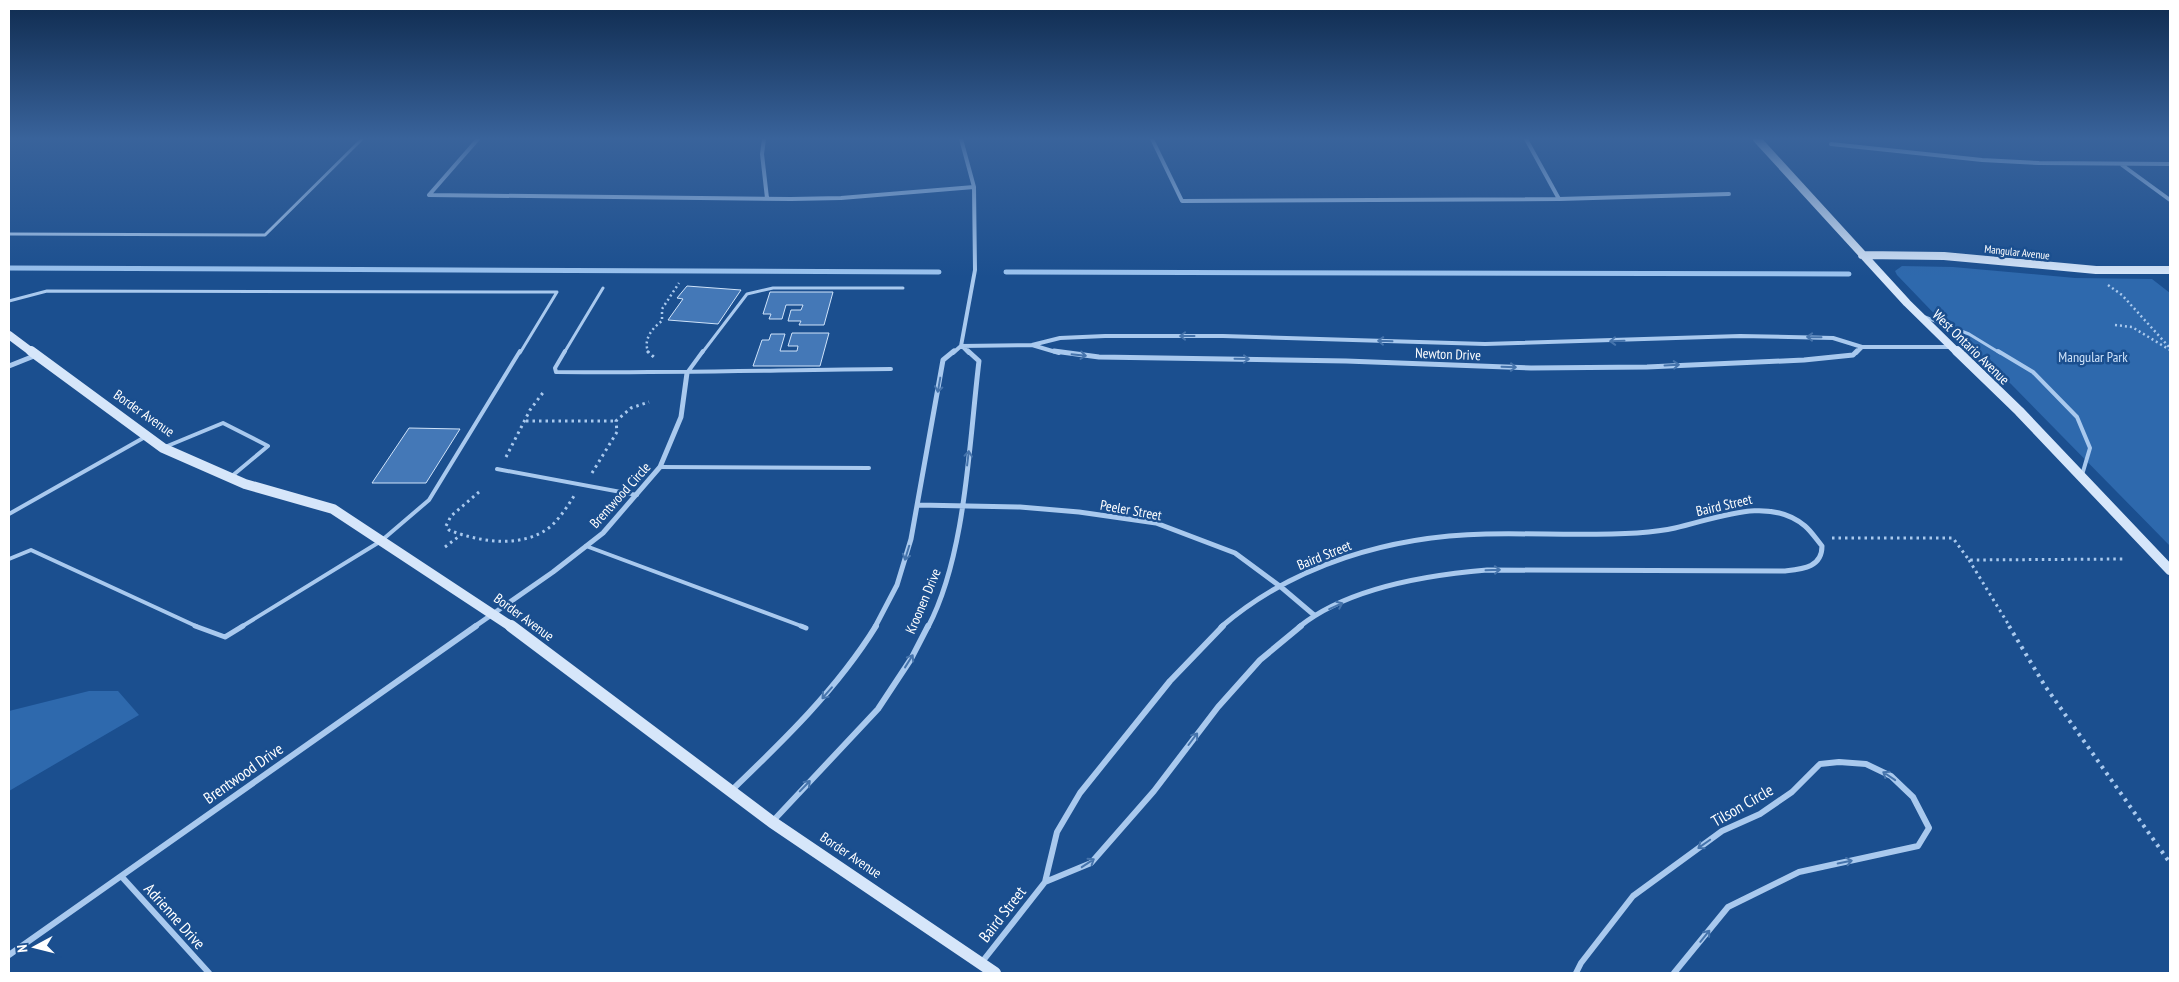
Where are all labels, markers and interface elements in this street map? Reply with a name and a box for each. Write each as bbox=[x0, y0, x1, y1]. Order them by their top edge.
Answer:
street label: Mangular Avenue bbox=[1984, 242, 2051, 262]
street label: West Ontario Avenue bbox=[1929, 306, 2014, 389]
one-way arrow bbox=[1180, 331, 1196, 341]
one-way arrow bbox=[1807, 332, 1823, 342]
one-way arrow bbox=[1377, 336, 1393, 346]
one-way arrow bbox=[1609, 337, 1625, 346]
street label: Newton Drive bbox=[1415, 344, 1481, 364]
park label: Mangular Park bbox=[2058, 348, 2128, 366]
one-way arrow bbox=[1071, 350, 1087, 360]
one-way arrow bbox=[1234, 354, 1250, 364]
one-way arrow bbox=[1663, 361, 1679, 370]
one-way arrow bbox=[1501, 363, 1517, 372]
one-way arrow bbox=[933, 377, 943, 393]
street label: Border Avenue bbox=[110, 386, 178, 441]
one-way arrow bbox=[963, 450, 973, 466]
street label: Brentwood Circle bbox=[586, 458, 655, 532]
street label: Baird Street bbox=[1694, 490, 1754, 520]
street label: Peeler Street bbox=[1099, 496, 1163, 524]
street label: Baird Street bbox=[1294, 536, 1354, 574]
one-way arrow bbox=[902, 544, 911, 560]
one-way arrow bbox=[1484, 565, 1501, 575]
street label: Kroonen Drive bbox=[901, 566, 945, 636]
street label: Border Avenue bbox=[490, 589, 558, 645]
one-way arrow bbox=[1328, 600, 1343, 609]
one-way arrow bbox=[904, 655, 914, 669]
one-way arrow bbox=[822, 686, 833, 699]
one-way arrow bbox=[1188, 733, 1199, 746]
street label: Brentwood Drive bbox=[199, 738, 287, 808]
one-way arrow bbox=[1882, 771, 1896, 781]
street label: Tilson Circle bbox=[1707, 779, 1777, 831]
one-way arrow bbox=[799, 780, 812, 792]
street label: Border Avenue bbox=[817, 828, 885, 882]
one-way arrow bbox=[1697, 839, 1711, 849]
one-way arrow bbox=[1081, 857, 1095, 867]
one-way arrow bbox=[1836, 857, 1852, 867]
street label: Adrienne Drive bbox=[140, 879, 210, 953]
street label: Baird Street bbox=[974, 882, 1030, 946]
north arrow bbox=[10, 922, 60, 972]
one-way arrow bbox=[1699, 929, 1710, 942]
text: N bbox=[13, 944, 31, 953]

